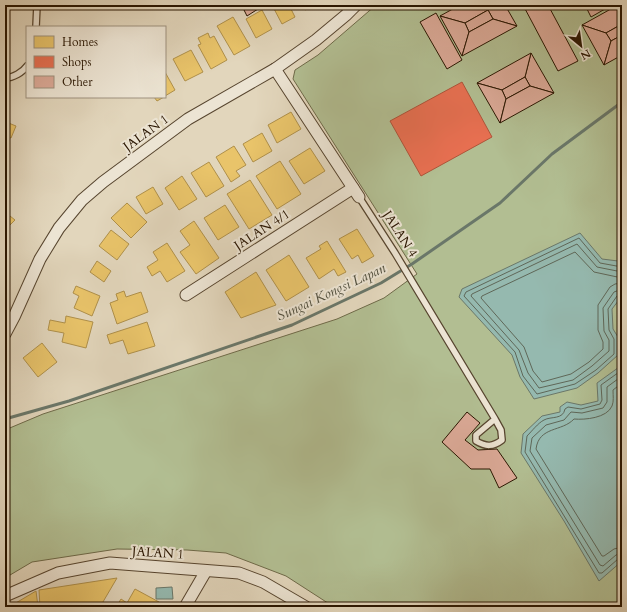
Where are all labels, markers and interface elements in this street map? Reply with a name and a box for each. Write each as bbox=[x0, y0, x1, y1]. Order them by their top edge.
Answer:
legend bbox=[26, 26, 166, 98]
north arrow bbox=[561, 26, 601, 66]
text: Homes bbox=[62, 34, 98, 50]
text: N bbox=[577, 45, 593, 63]
text: Shops bbox=[62, 54, 91, 70]
text: Other bbox=[62, 74, 93, 90]
street label: JALAN 1 bbox=[118, 110, 172, 157]
street label: JALAN 4/1 bbox=[229, 205, 293, 256]
street label: JALAN 4 bbox=[377, 206, 422, 261]
water label: Sungai Kongsi Lapan bbox=[273, 258, 389, 326]
street label: JALAN 1 bbox=[129, 542, 185, 564]

